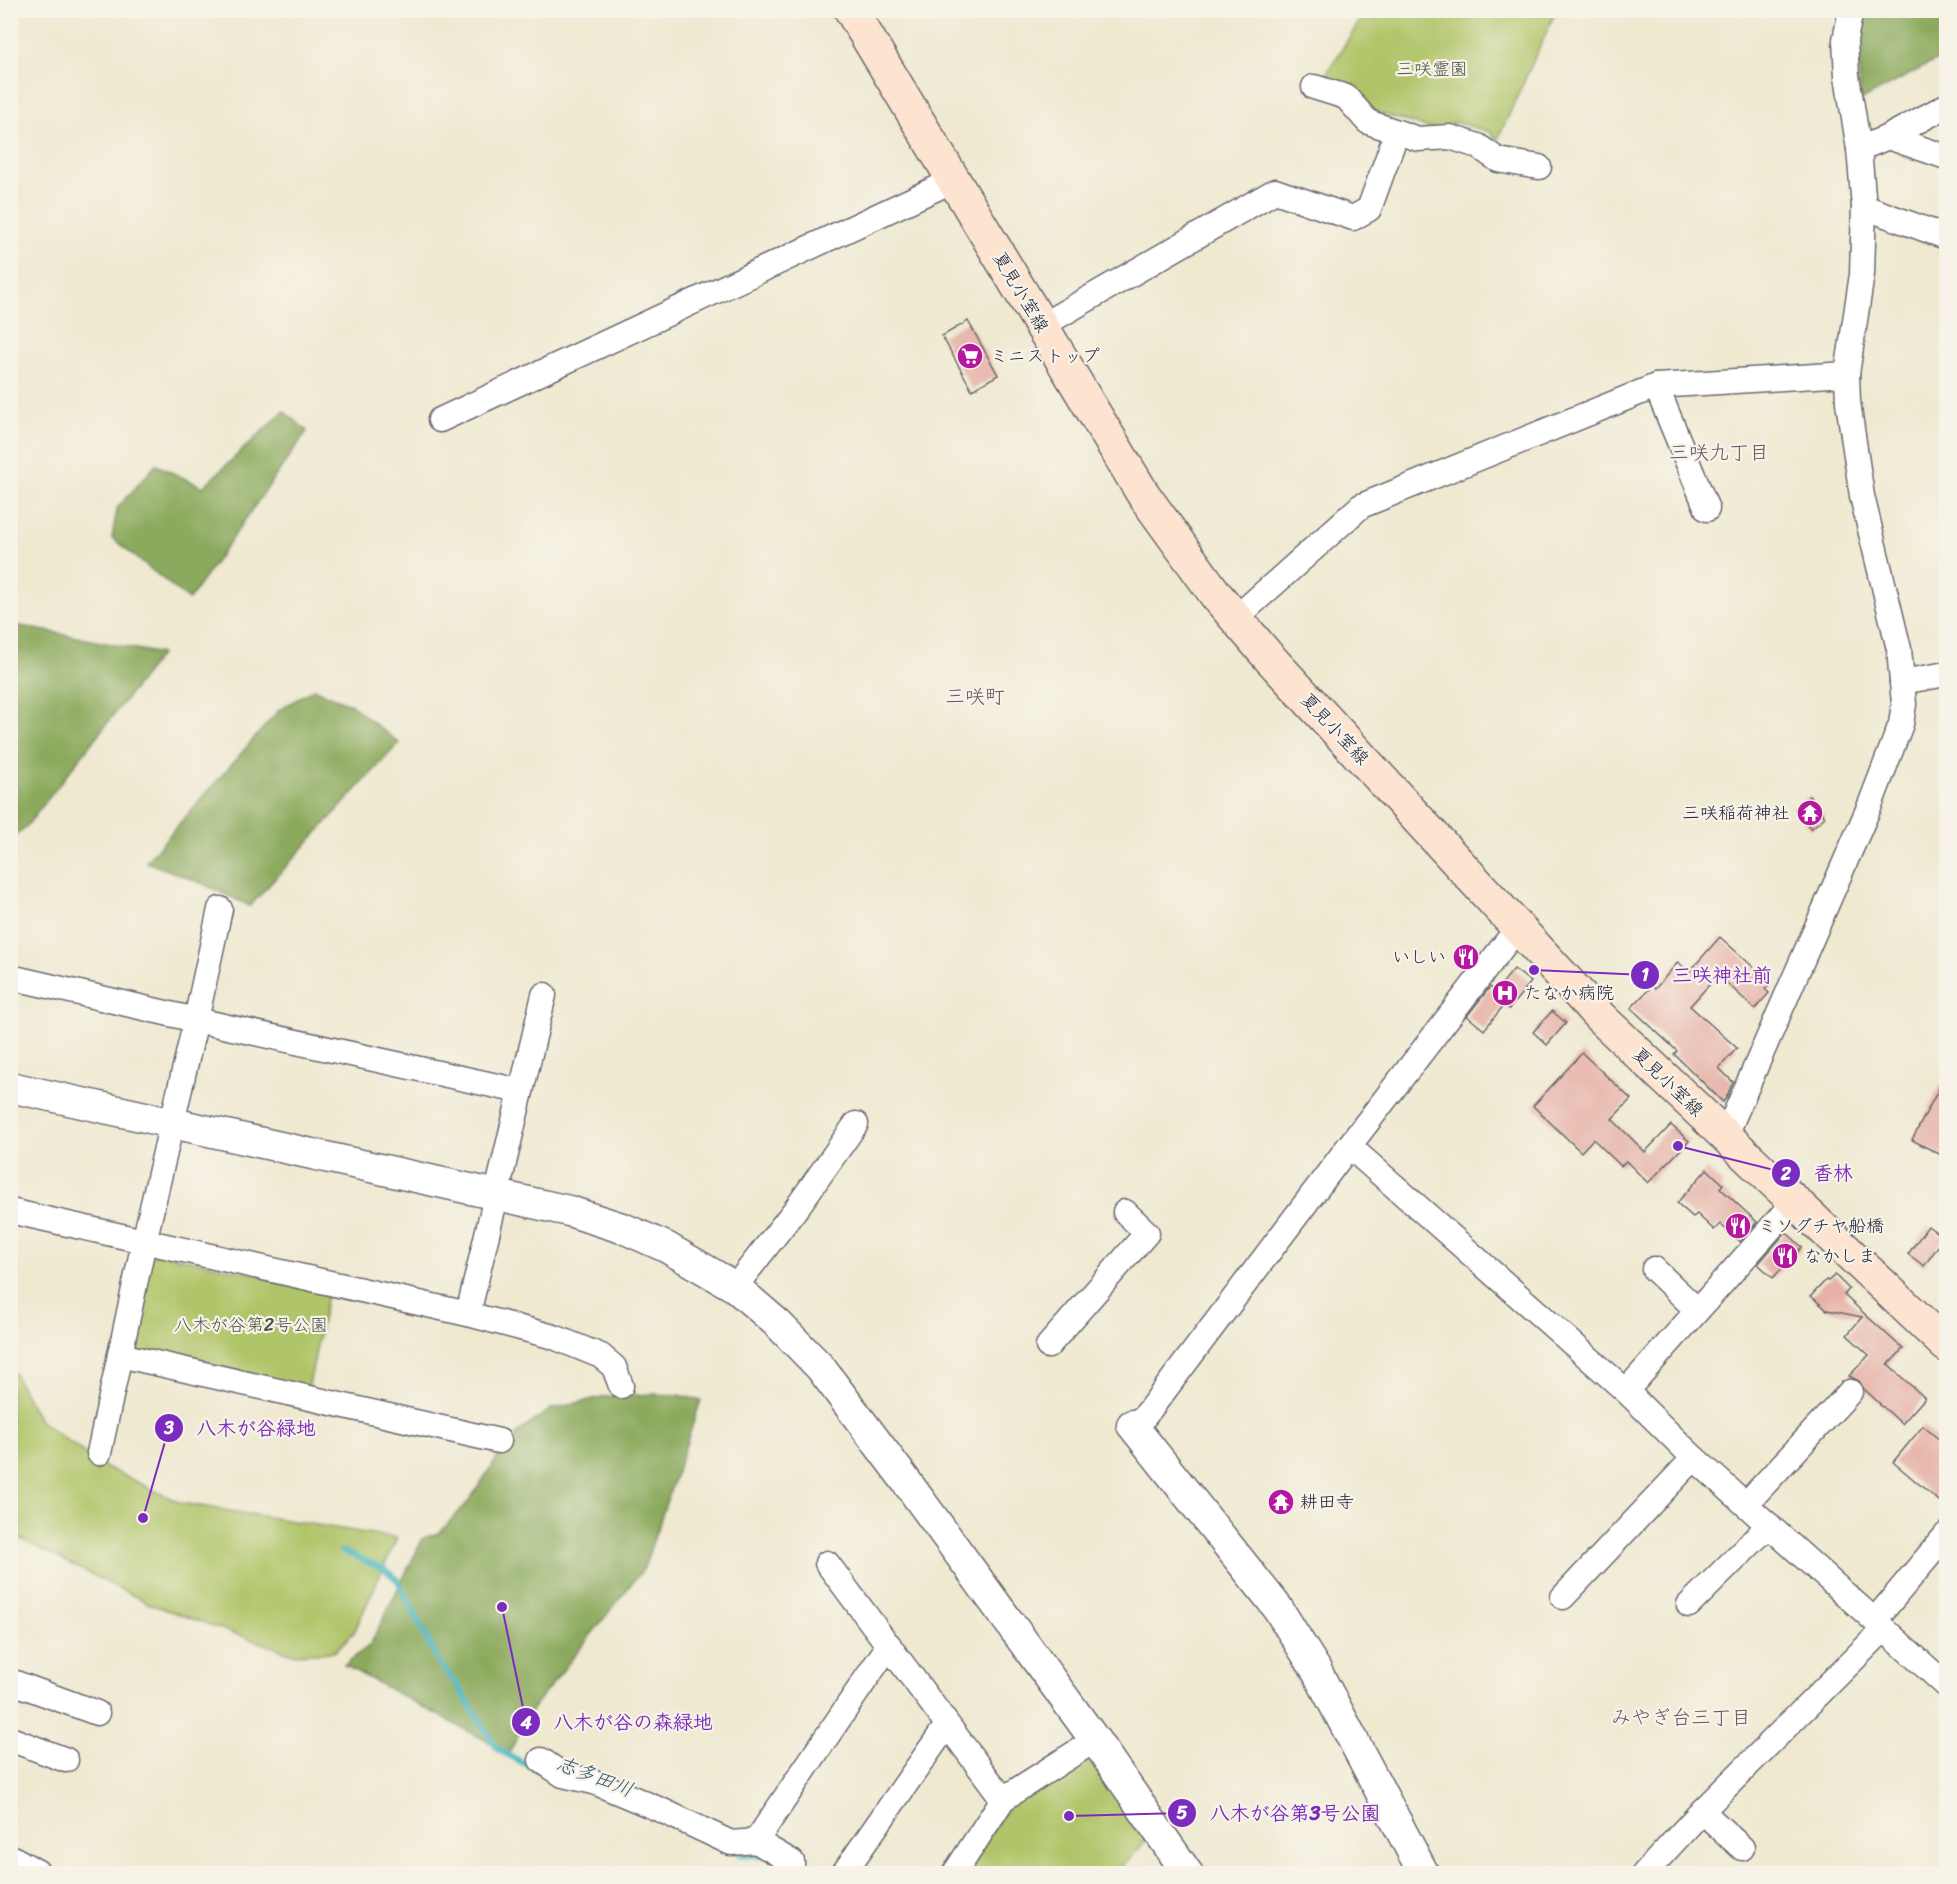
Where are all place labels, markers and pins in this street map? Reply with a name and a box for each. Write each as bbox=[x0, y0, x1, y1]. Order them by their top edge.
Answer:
place label: ミニストップ bbox=[990, 340, 1100, 372]
supermarket icon: ミニストップ bbox=[955, 341, 985, 371]
place label: 三咲稲荷神社 bbox=[1682, 797, 1790, 829]
temple icon: 三咲稲荷神社 bbox=[1795, 798, 1825, 828]
place label: いしい bbox=[1392, 941, 1446, 973]
restaurant icon: いしい bbox=[1451, 942, 1481, 972]
callout: 三咲神社前 bbox=[1630, 956, 1784, 994]
place label: たなか病院 bbox=[1524, 977, 1614, 1009]
hospital icon: たなか病院 bbox=[1490, 978, 1520, 1008]
callout: 香林 bbox=[1771, 1154, 1865, 1192]
place label: ミソグチヤ船橋 bbox=[1758, 1210, 1884, 1242]
restaurant icon: ミソグチヤ船橋 bbox=[1723, 1211, 1753, 1241]
place label: なかしま bbox=[1804, 1240, 1876, 1272]
restaurant icon: なかしま bbox=[1770, 1241, 1800, 1271]
callout: 八木が谷緑地 bbox=[154, 1409, 328, 1447]
place label: 耕田寺 bbox=[1300, 1486, 1354, 1518]
temple icon: 耕田寺 bbox=[1266, 1487, 1296, 1517]
callout: 八木が谷の森緑地 bbox=[511, 1703, 725, 1741]
callout: 八木が谷第3号公園 bbox=[1167, 1794, 1392, 1832]

